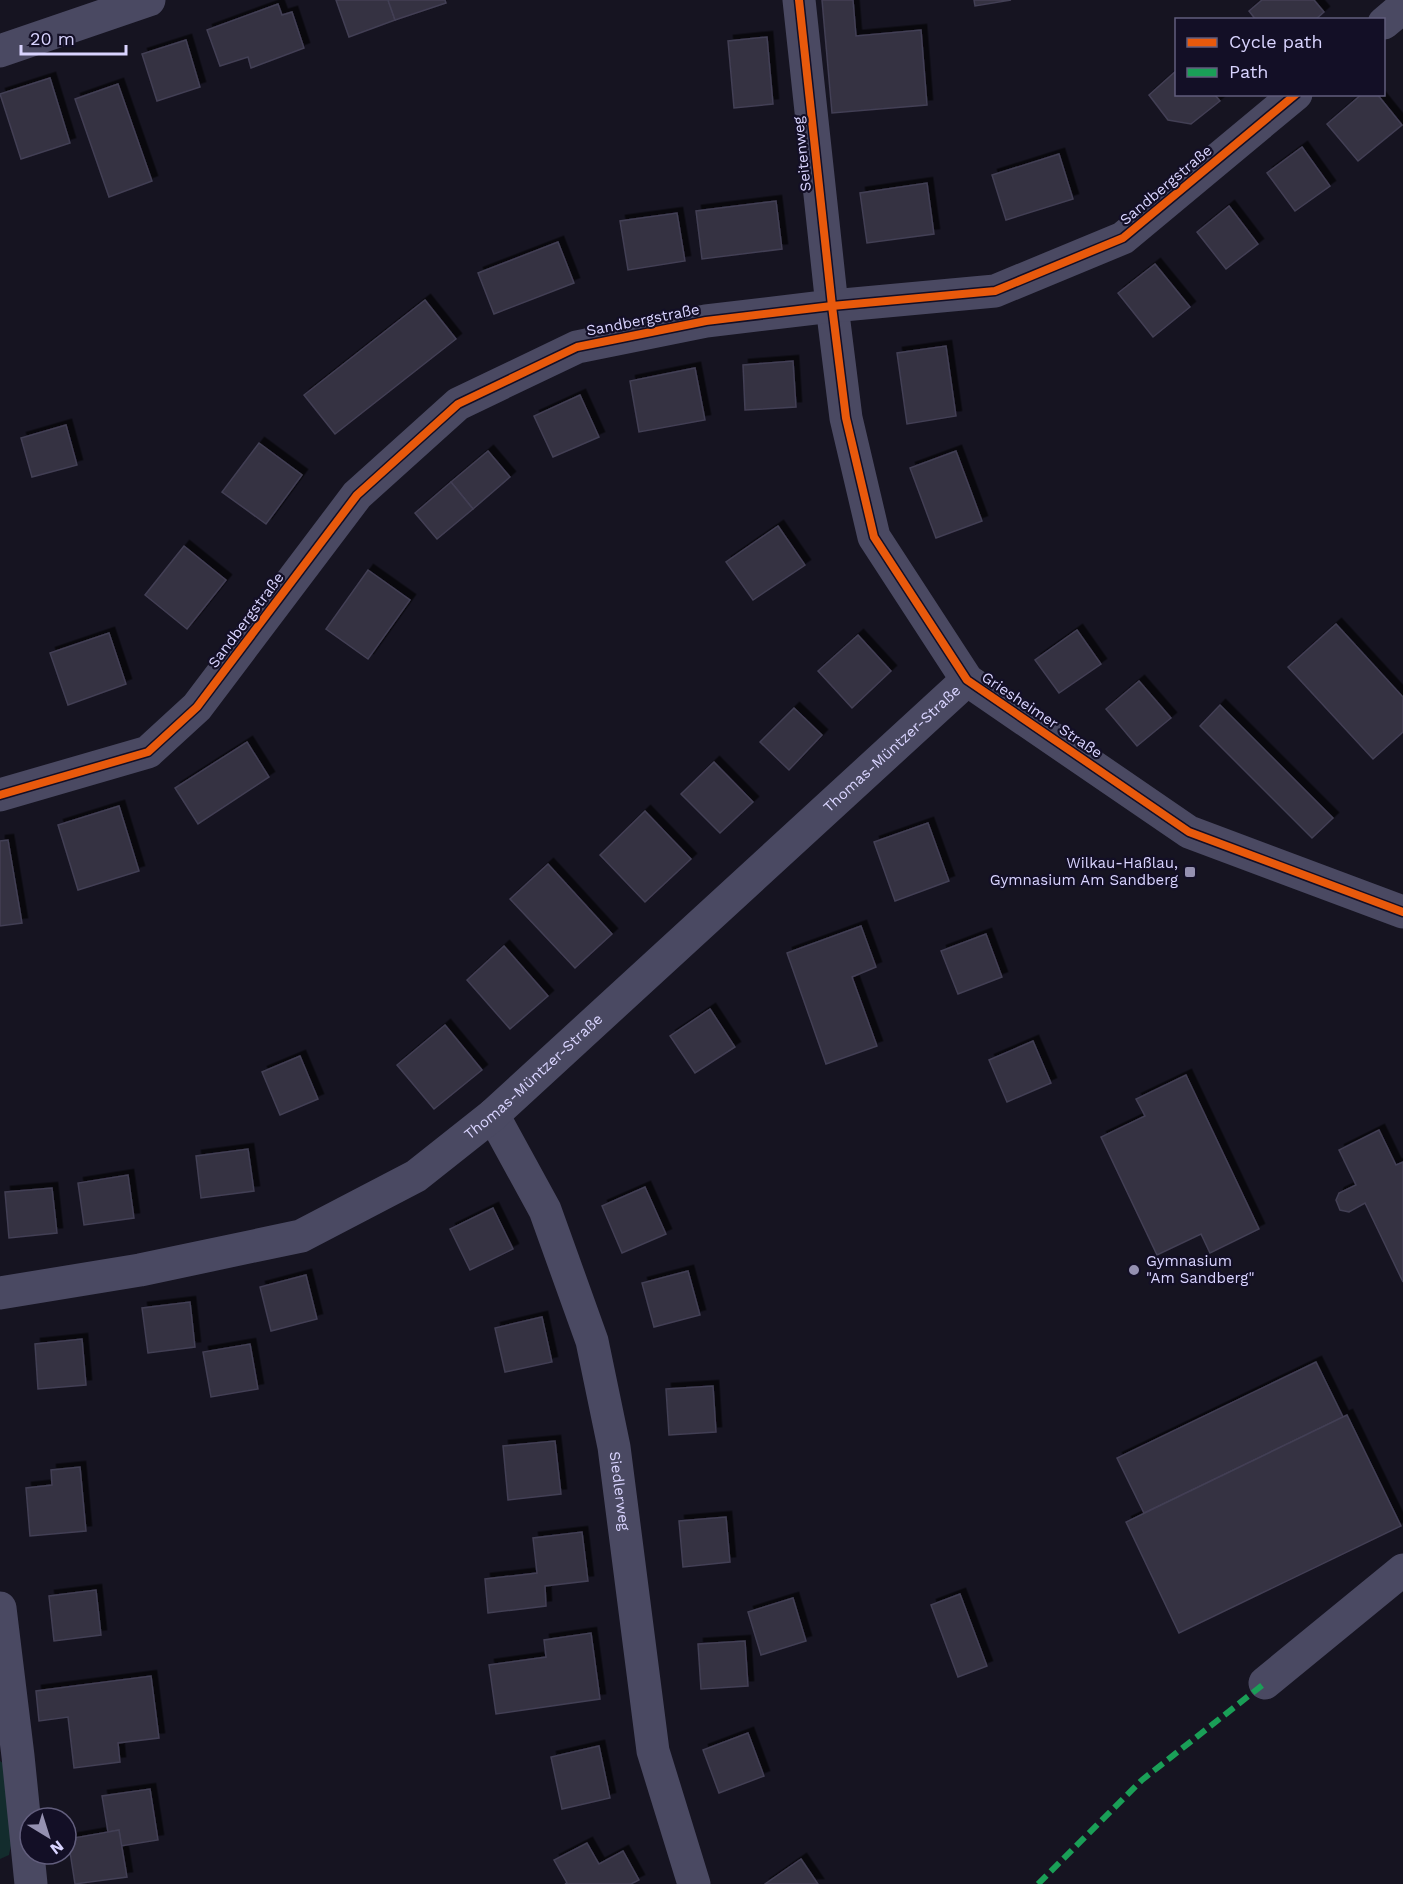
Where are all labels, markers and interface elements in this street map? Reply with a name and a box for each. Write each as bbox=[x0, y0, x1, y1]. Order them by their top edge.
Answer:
scale bar bbox=[21, 18, 126, 56]
legend bbox=[1175, 18, 1385, 96]
text: 20 m bbox=[30, 28, 75, 49]
text: Cycle path bbox=[1229, 31, 1323, 52]
text: Path bbox=[1229, 61, 1269, 82]
street label: Seitenweg bbox=[789, 116, 815, 192]
street label: Sandbergstraße bbox=[1116, 141, 1216, 229]
street label: Sandbergstraße bbox=[585, 300, 701, 340]
street label: Sandbergstraße bbox=[204, 569, 288, 671]
street label: Griesheimer Straße bbox=[978, 668, 1106, 762]
street label: Thomas-Müntzer-Straße bbox=[820, 681, 964, 816]
place label: Wilkau-Haßlau, Gymnasium Am Sandberg bbox=[990, 854, 1178, 889]
marker: Wilkau-Haßlau, Gymnasium Am Sandberg bbox=[1183, 865, 1197, 879]
street label: Thomas-Müntzer-Straße bbox=[460, 1010, 606, 1143]
place label: Gymnasium "Am Sandberg" bbox=[1146, 1252, 1254, 1287]
marker: Gymnasium "Am Sandberg" bbox=[1127, 1263, 1141, 1277]
street label: Siedlerweg bbox=[606, 1450, 634, 1532]
north arrow bbox=[18, 1806, 78, 1866]
text: N bbox=[46, 1836, 67, 1859]

